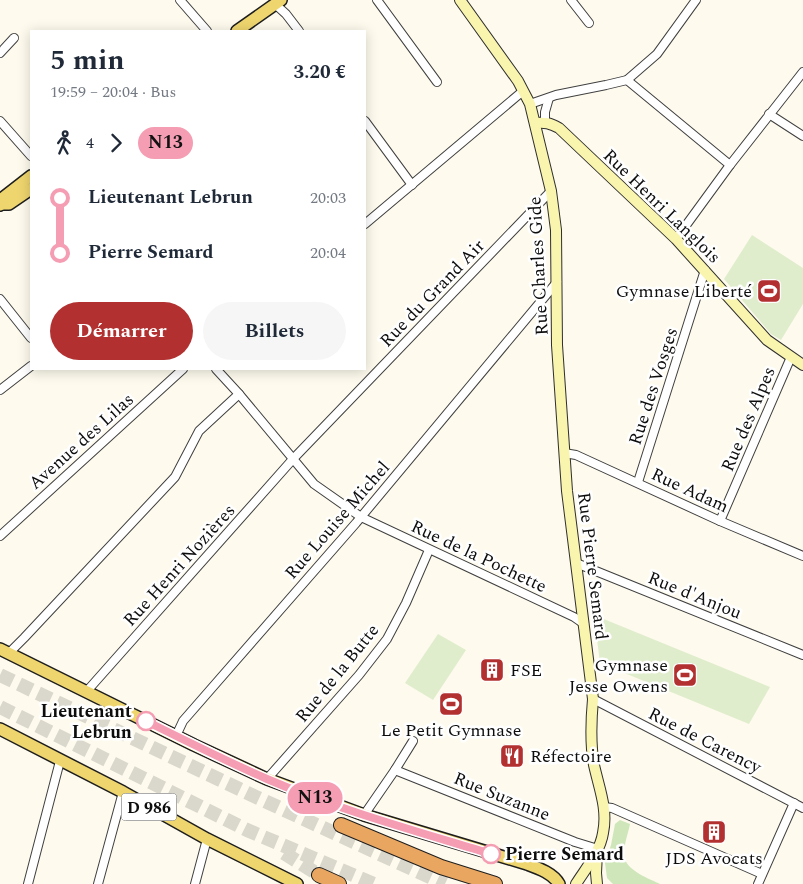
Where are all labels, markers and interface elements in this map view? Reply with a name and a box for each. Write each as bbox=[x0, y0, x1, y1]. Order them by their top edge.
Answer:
text: 5 min bbox=[50, 39, 125, 82]
text: 3.20 € bbox=[294, 58, 346, 87]
text: 19:59 – 20:04 · Bus bbox=[50, 80, 176, 104]
icon: walk bbox=[50, 129, 78, 157]
icon: forward bbox=[102, 129, 130, 157]
text: N13 bbox=[148, 129, 183, 156]
text: 4 bbox=[86, 131, 94, 155]
street label: Rue Henri Langlois bbox=[597, 143, 727, 270]
text: Lieutenant Lebrun bbox=[88, 183, 253, 212]
text: 20:03 bbox=[310, 186, 346, 210]
street label: Rue Charles Gide bbox=[521, 196, 556, 336]
street label: Rue du Grand Air bbox=[374, 233, 491, 353]
text: Pierre Semard bbox=[88, 238, 214, 267]
text: 20:04 bbox=[310, 241, 346, 265]
place label: Gymnase Liberté bbox=[616, 278, 752, 305]
sports icon: Gymnase Liberté bbox=[756, 278, 782, 304]
button: Démarrer bbox=[50, 302, 193, 360]
button: Billets bbox=[203, 302, 346, 360]
street label: Rue des Vosges bbox=[622, 324, 685, 448]
street label: Rue des Alpes bbox=[714, 363, 783, 476]
street label: Avenue des Lilas bbox=[23, 387, 140, 496]
street label: Rue Louise Michel bbox=[278, 455, 396, 585]
street label: Rue Adam bbox=[647, 461, 733, 520]
street label: Rue Pierre Semard bbox=[570, 491, 615, 641]
street label: Rue Henri Nozières bbox=[117, 498, 242, 633]
street label: Rue de la Pochette bbox=[406, 513, 551, 600]
street label: Rue d'Anjou bbox=[644, 564, 746, 627]
street label: Rue de la Butte bbox=[289, 618, 386, 729]
place label: Gymnase Jesse Owens bbox=[569, 652, 668, 700]
building icon: FSE bbox=[479, 657, 505, 683]
place label: FSE bbox=[510, 657, 542, 684]
sports icon: Gymnase Jesse Owens bbox=[672, 662, 698, 688]
sports icon: Le Petit Gymnase bbox=[438, 691, 464, 717]
place label: Lieutenant Lebrun bbox=[41, 698, 132, 746]
street label: Rue de Carency bbox=[643, 700, 767, 781]
marker: Lieutenant Lebrun bbox=[136, 711, 156, 731]
place label: Le Petit Gymnase bbox=[381, 717, 521, 744]
restaurant icon: Réfectoire bbox=[499, 743, 525, 769]
place label: Réfectoire bbox=[530, 743, 612, 770]
street label: Rue Suzanne bbox=[449, 765, 554, 828]
line badge: N13 bbox=[286, 782, 344, 814]
text: N13 bbox=[298, 784, 332, 811]
road number: D 986 bbox=[122, 794, 176, 820]
building icon: JDS Avocats bbox=[701, 819, 727, 845]
place label: Pierre Semard bbox=[505, 841, 625, 868]
marker: Pierre Semard bbox=[481, 844, 501, 864]
place label: JDS Avocats bbox=[665, 845, 763, 872]

